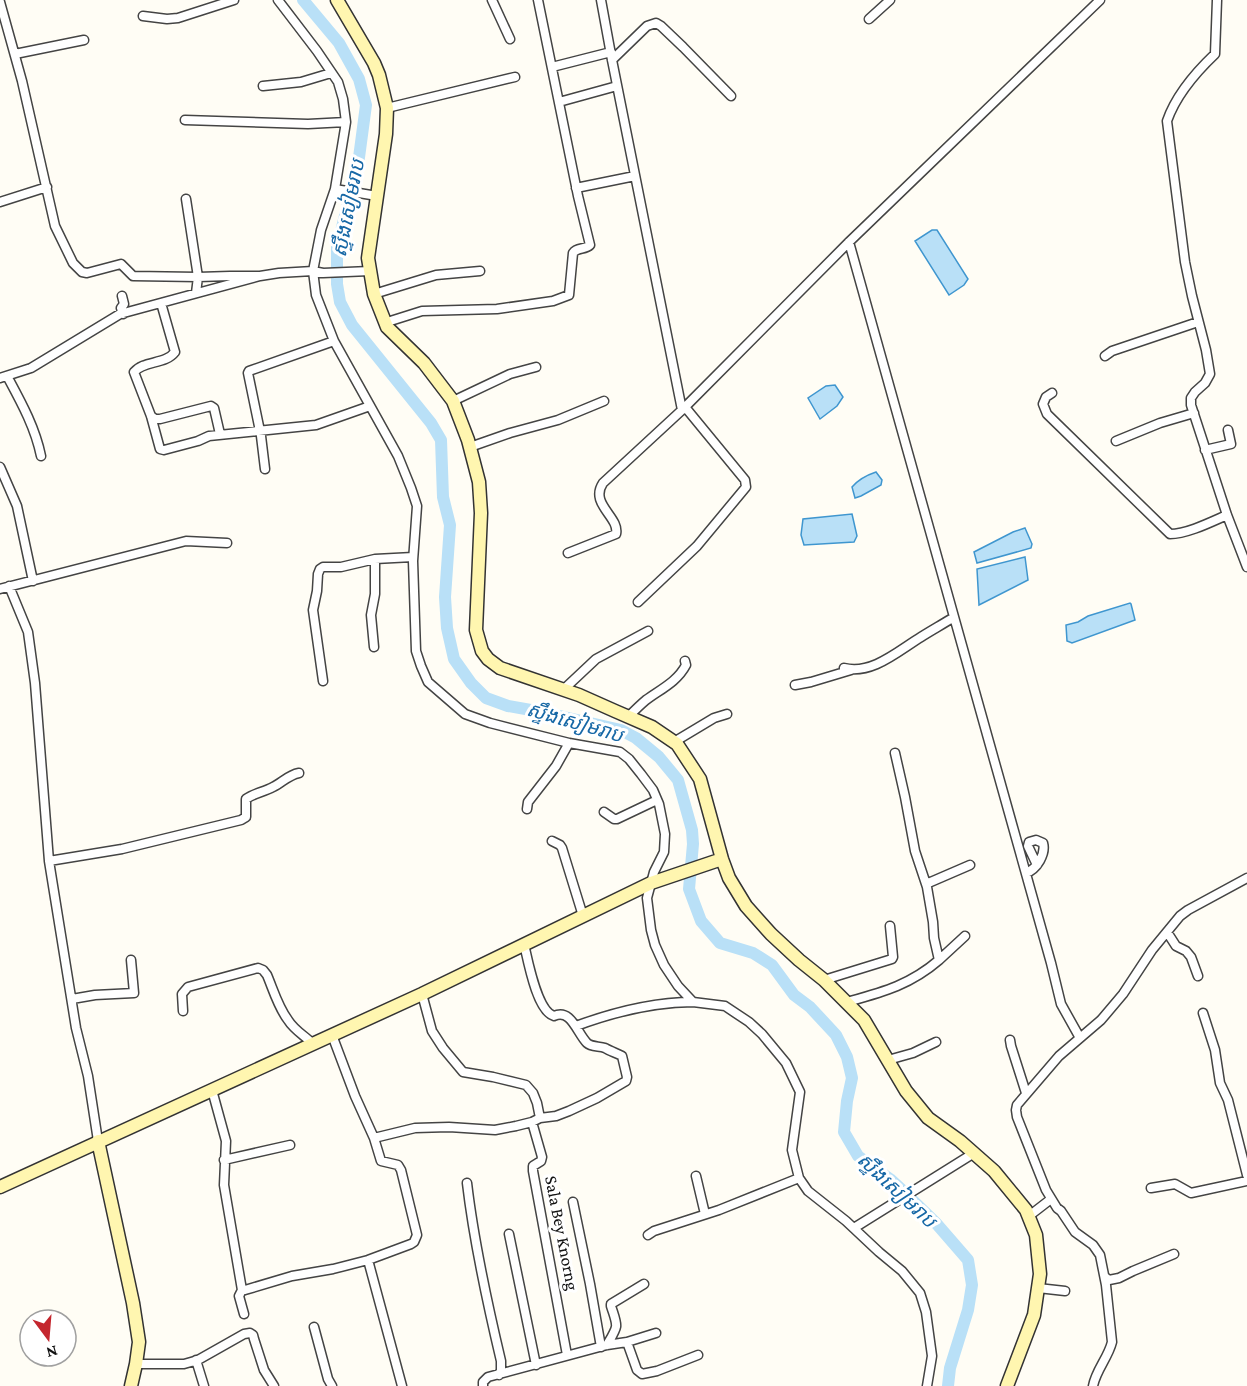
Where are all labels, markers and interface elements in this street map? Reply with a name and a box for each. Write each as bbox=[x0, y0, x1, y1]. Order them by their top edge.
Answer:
water label: ស្ទឹងសៀមរាប bbox=[326, 155, 370, 259]
water label: ស្ទឹងសៀមរាប bbox=[524, 696, 628, 748]
water label: ស្ទឹងសៀមរាប bbox=[852, 1147, 944, 1234]
street label: Sala Bey Knorng bbox=[541, 1174, 583, 1292]
north arrow bbox=[18, 1308, 78, 1368]
text: N bbox=[44, 1342, 60, 1362]

